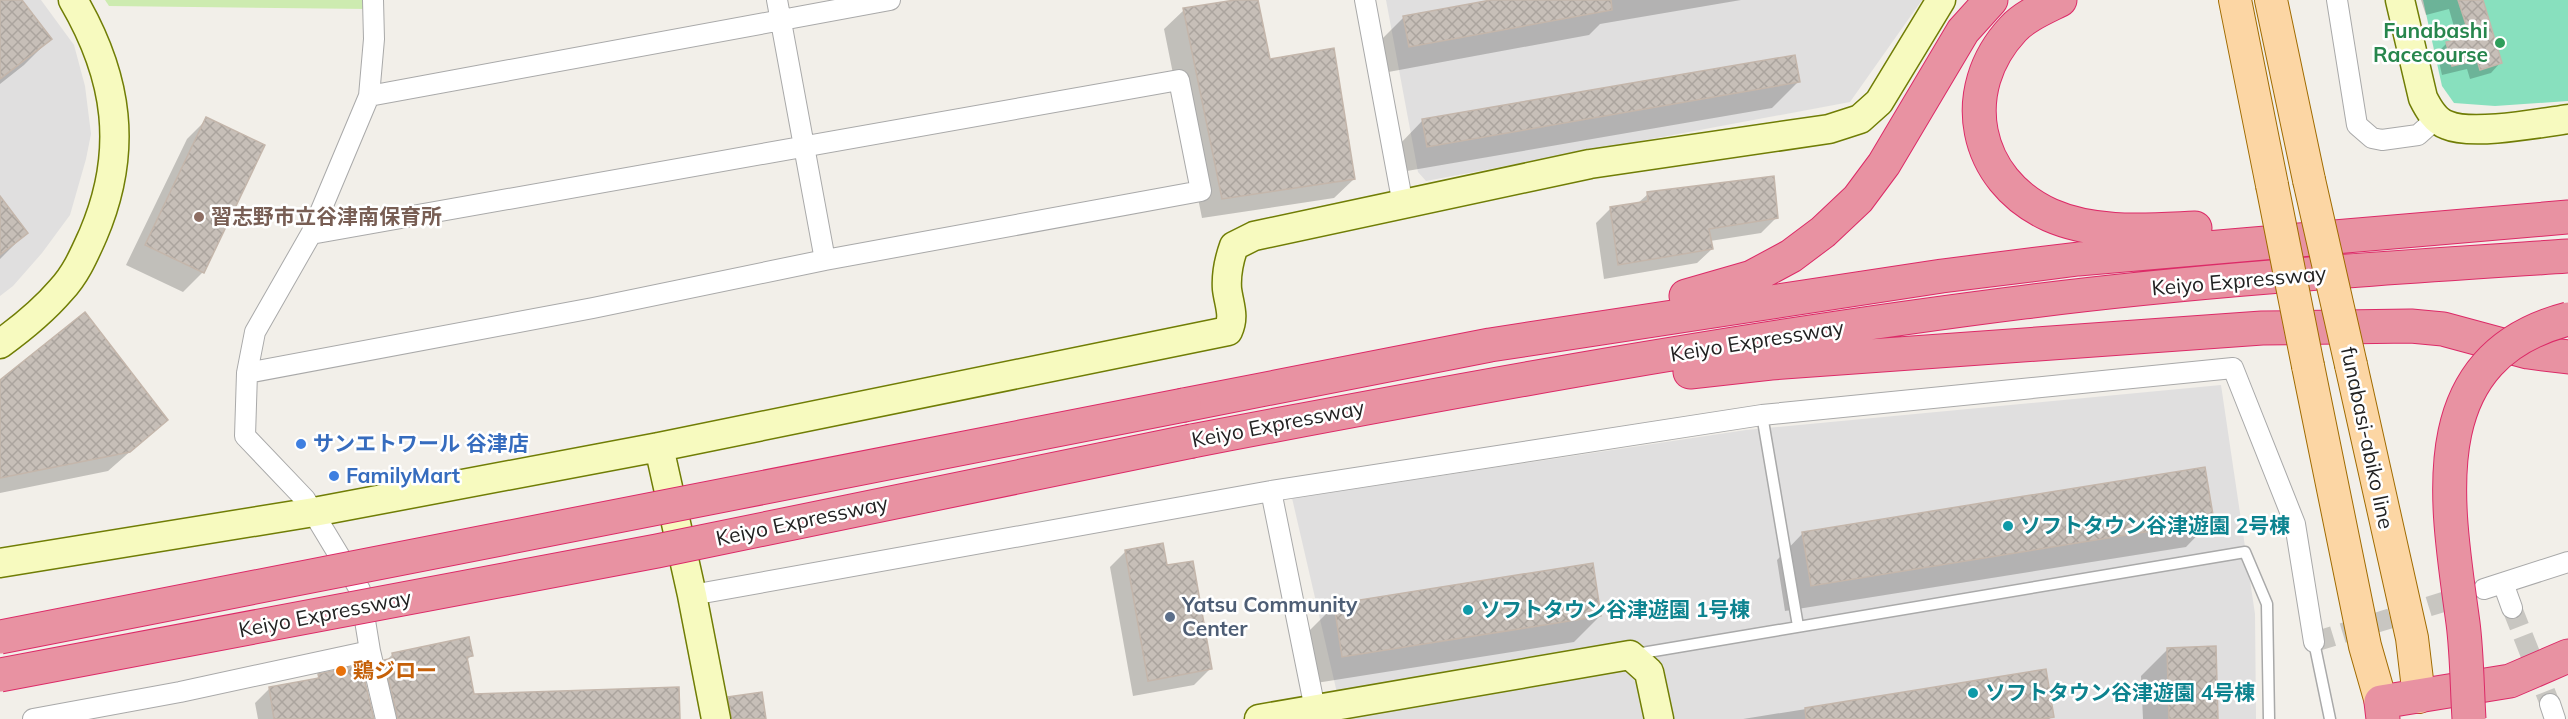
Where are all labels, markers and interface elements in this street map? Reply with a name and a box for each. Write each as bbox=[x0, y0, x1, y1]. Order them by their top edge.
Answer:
place label: Funabashi Racecourse bbox=[2373, 17, 2488, 67]
marker: Funabashi Racecourse bbox=[2493, 36, 2507, 50]
place label: 習志野市立谷津南保育所 bbox=[211, 203, 442, 229]
marker: 習志野市立谷津南保育所 bbox=[192, 210, 206, 224]
street label: Keiyo Expressway bbox=[2150, 259, 2327, 301]
street label: Keiyo Expressway bbox=[1668, 313, 1845, 367]
street label: funabasi-abiko line bbox=[2336, 344, 2400, 531]
street label: Keiyo Expressway bbox=[1189, 394, 1366, 453]
place label: サンエトワール 谷津店 bbox=[313, 430, 529, 456]
marker: サンエトワール 谷津店 bbox=[294, 437, 308, 451]
place label: FamilyMart bbox=[346, 462, 460, 488]
marker: FamilyMart bbox=[327, 469, 341, 483]
street label: Keiyo Expressway bbox=[713, 489, 890, 551]
place label: ソフトタウン谷津遊園 2号棟 bbox=[2020, 512, 2290, 538]
marker: ソフトタウン谷津遊園 2号棟 bbox=[2001, 519, 2015, 533]
street label: Keiyo Expressway bbox=[236, 584, 413, 643]
place label: Yatsu Community Center bbox=[1181, 591, 1358, 641]
place label: ソフトタウン谷津遊園 1号棟 bbox=[1480, 596, 1750, 622]
marker: ソフトタウン谷津遊園 1号棟 bbox=[1461, 603, 1475, 617]
marker: Yatsu Community Center bbox=[1163, 610, 1177, 624]
place label: 鶏ジロー bbox=[353, 657, 437, 683]
marker: 鶏ジロー bbox=[334, 664, 348, 678]
place label: ソフトタウン谷津遊園 4号棟 bbox=[1985, 679, 2255, 705]
marker: ソフトタウン谷津遊園 4号棟 bbox=[1966, 686, 1980, 700]

